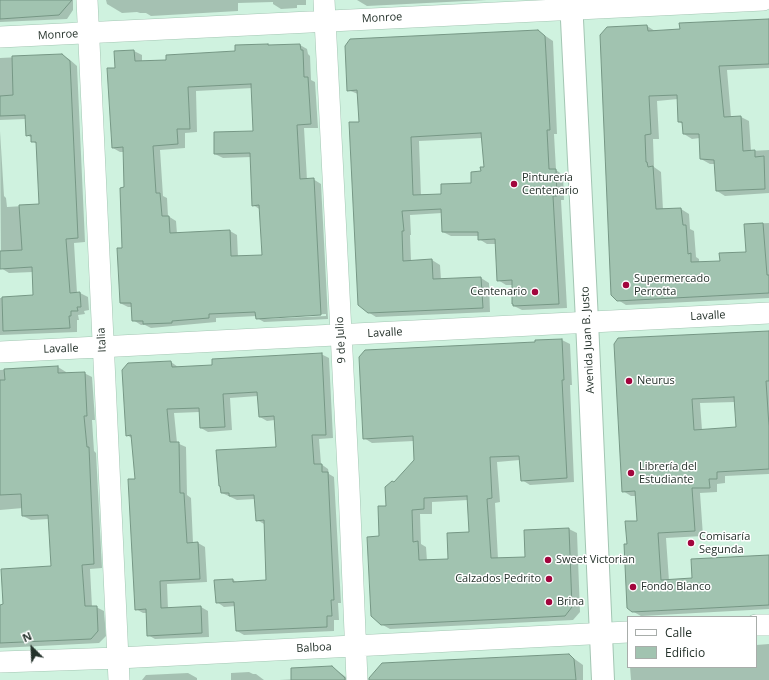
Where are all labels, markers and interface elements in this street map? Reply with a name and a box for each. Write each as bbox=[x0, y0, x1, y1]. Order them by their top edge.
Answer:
street label: Monroe bbox=[361, 10, 403, 26]
street label: Monroe bbox=[37, 27, 79, 43]
place label: Pinturería Centenario bbox=[522, 171, 579, 197]
marker: Pinturería Centenario bbox=[509, 179, 519, 189]
place label: Supermercado Perrotta bbox=[634, 272, 710, 298]
marker: Supermercado Perrotta bbox=[621, 280, 631, 290]
place label: Centenario bbox=[470, 285, 527, 299]
street label: Avenida Juan B. Justo bbox=[579, 286, 597, 394]
marker: Centenario bbox=[530, 287, 540, 297]
street label: Lavalle bbox=[690, 308, 726, 324]
street label: 9 de Julio bbox=[333, 316, 349, 364]
street label: Lavalle bbox=[367, 325, 403, 341]
street label: Italia bbox=[95, 327, 109, 353]
street label: Lavalle bbox=[43, 342, 79, 356]
place label: Neurus bbox=[637, 374, 675, 388]
marker: Neurus bbox=[624, 376, 634, 386]
place label: Librería del Estudiante bbox=[639, 460, 697, 486]
marker: Librería del Estudiante bbox=[626, 468, 636, 478]
place label: Comisaría Segunda bbox=[699, 530, 750, 556]
marker: Comisaría Segunda bbox=[686, 538, 696, 548]
place label: Sweet Victorian bbox=[556, 553, 635, 567]
marker: Sweet Victorian bbox=[543, 555, 553, 565]
place label: Calzados Pedrito bbox=[455, 572, 541, 586]
marker: Calzados Pedrito bbox=[544, 574, 554, 584]
place label: Fondo Blanco bbox=[641, 580, 711, 594]
marker: Fondo Blanco bbox=[628, 582, 638, 592]
place label: Brina bbox=[557, 595, 584, 609]
marker: Brina bbox=[544, 597, 554, 607]
legend bbox=[627, 616, 757, 668]
text: Calle bbox=[665, 624, 692, 641]
north arrow bbox=[12, 628, 52, 668]
text: N bbox=[20, 628, 34, 645]
street label: Balboa bbox=[296, 640, 332, 656]
text: Edificio bbox=[665, 644, 705, 661]

